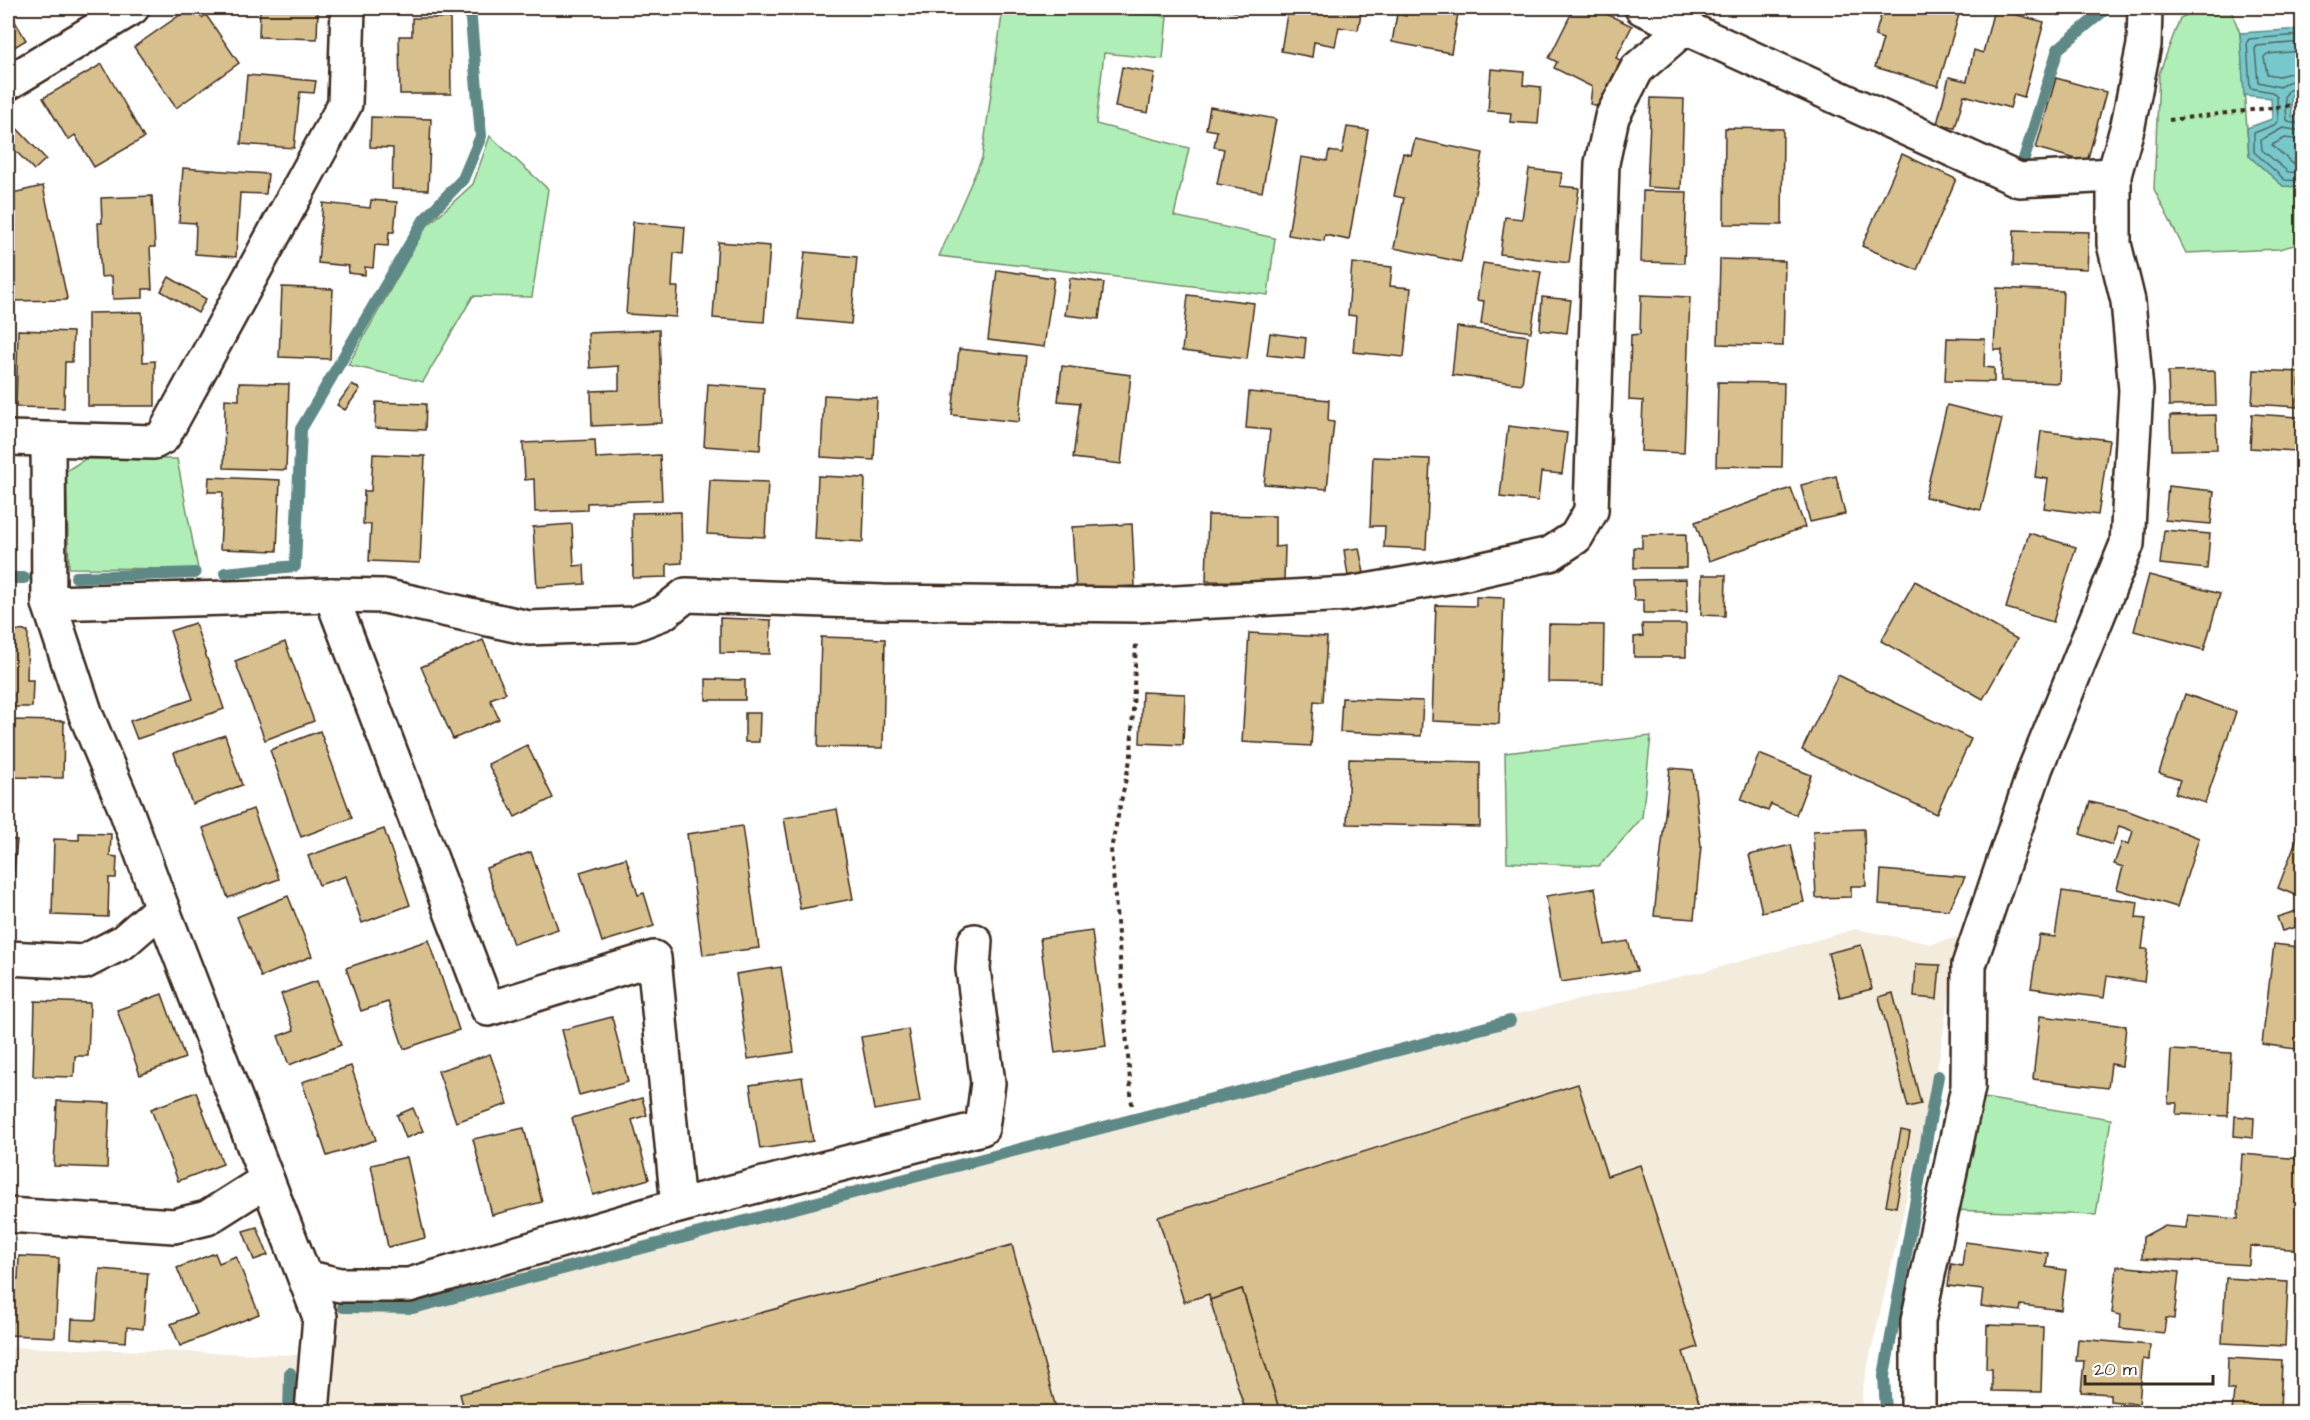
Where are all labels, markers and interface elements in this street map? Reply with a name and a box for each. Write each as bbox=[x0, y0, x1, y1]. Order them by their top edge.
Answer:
scale bar bbox=[2085, 1348, 2212, 1386]
text: 20 m bbox=[2094, 1357, 2137, 1382]

